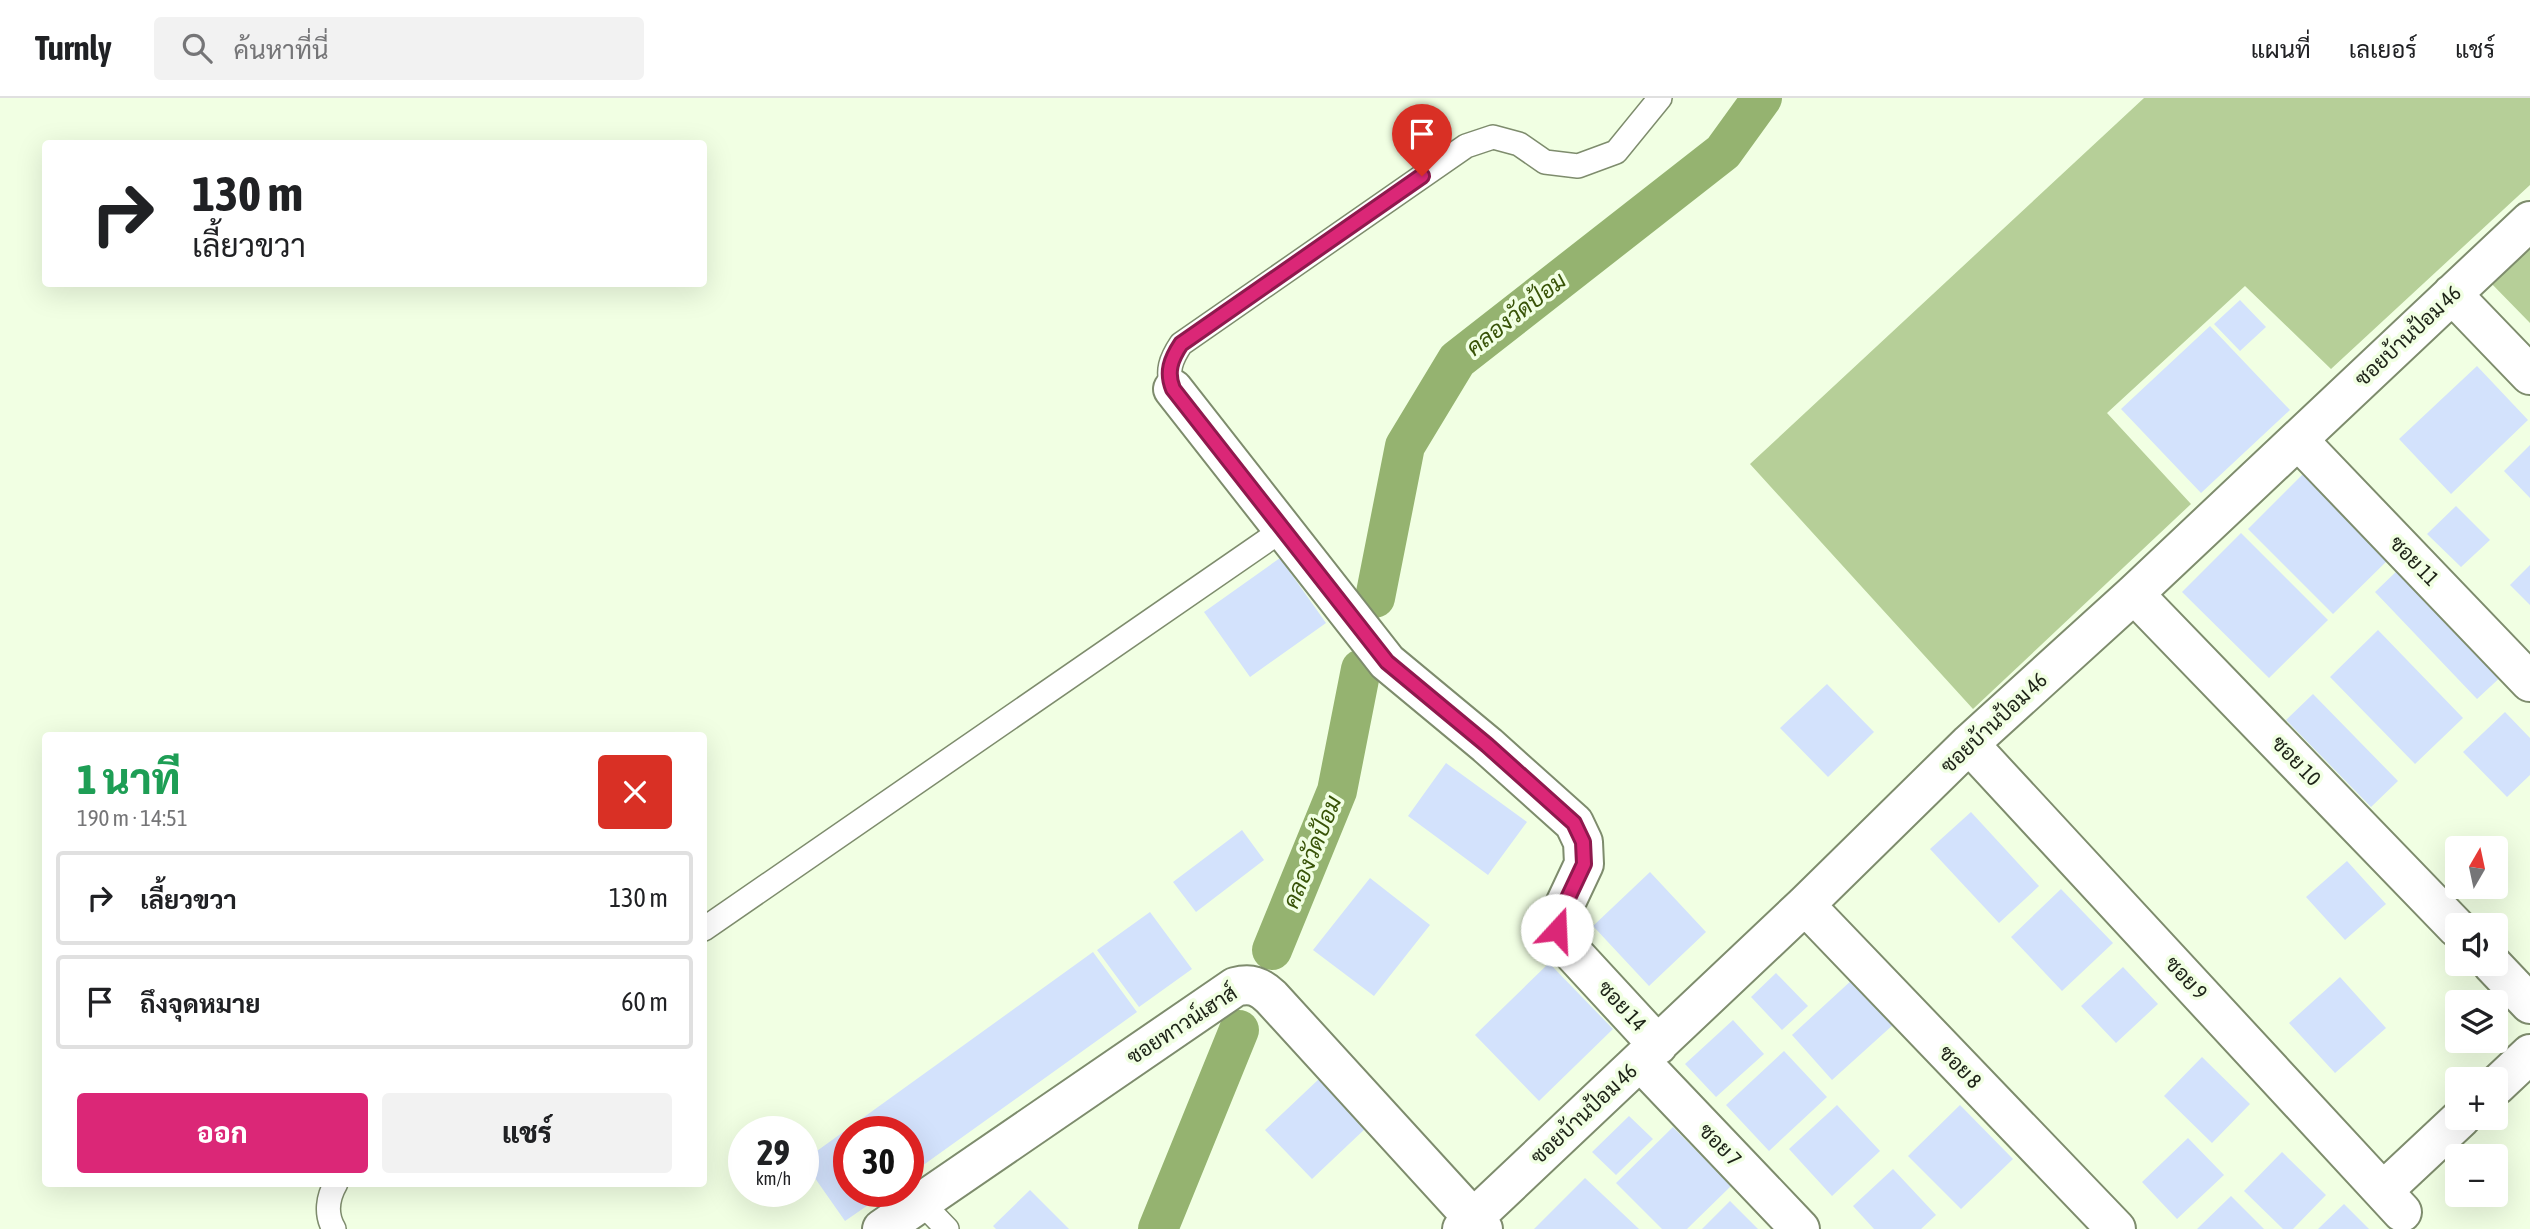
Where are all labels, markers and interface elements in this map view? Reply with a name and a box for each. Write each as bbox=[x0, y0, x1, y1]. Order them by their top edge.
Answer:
search box bbox=[154, 17, 644, 80]
text: Turnly bbox=[35, 29, 112, 67]
icon: search bbox=[178, 29, 216, 67]
text: ค้นหาที่นี่ bbox=[234, 35, 329, 65]
text: แผนที่ bbox=[2251, 36, 2311, 63]
text: เลเยอร์ bbox=[2349, 36, 2417, 63]
text: แชร์ bbox=[2455, 36, 2495, 63]
pin bbox=[1392, 104, 1452, 176]
icon: arrive bbox=[1403, 115, 1441, 153]
text: 130 m bbox=[192, 165, 303, 221]
icon: right bbox=[77, 168, 168, 259]
text: เลี้ยวขวา bbox=[192, 227, 306, 264]
water label: คลองวัดป้อม bbox=[1460, 266, 1571, 361]
street label: ซอยบ้านป้อม 46 bbox=[2349, 279, 2465, 390]
street label: ซอย 11 bbox=[2385, 530, 2444, 590]
street label: ซอยบ้านป้อม 46 bbox=[1935, 666, 2051, 777]
street label: ซอย 10 bbox=[2267, 730, 2326, 790]
text: 1 นาที bbox=[77, 755, 181, 803]
button: close bbox=[598, 755, 672, 829]
water label: คลองวัดป้อม bbox=[1277, 791, 1346, 912]
text: 190 m · 14:51 bbox=[77, 805, 188, 831]
north arrow bbox=[2445, 836, 2508, 900]
map controls bbox=[2445, 836, 2508, 1207]
icon: right bbox=[81, 879, 119, 917]
text: 130 m bbox=[609, 883, 668, 913]
text: เลี้ยวขวา bbox=[140, 885, 237, 915]
position arrow bbox=[1520, 893, 1594, 967]
button: sound bbox=[2445, 913, 2508, 976]
street label: ซอย 9 bbox=[2161, 951, 2213, 1004]
street label: ซอย 14 bbox=[1594, 975, 1652, 1035]
street label: ซอยทาวน์เฮาส์ bbox=[1121, 979, 1241, 1069]
icon: arrive bbox=[81, 983, 119, 1021]
text: 60 m bbox=[621, 987, 668, 1017]
text: ถึงจุดหมาย bbox=[140, 989, 261, 1019]
button: layers bbox=[2445, 990, 2508, 1053]
street label: ซอย 8 bbox=[1935, 1040, 1987, 1093]
street label: ซอยบ้านป้อม 46 bbox=[1525, 1057, 1641, 1168]
button: + bbox=[2445, 1067, 2508, 1130]
button: ออก bbox=[77, 1093, 368, 1173]
button: แชร์ bbox=[382, 1093, 672, 1173]
speed limit sign: 30 bbox=[833, 1116, 924, 1207]
street label: ซอย 7 bbox=[1695, 1118, 1747, 1171]
text: 29 bbox=[757, 1132, 790, 1172]
button: − bbox=[2445, 1144, 2508, 1207]
text: km/h bbox=[756, 1168, 791, 1189]

